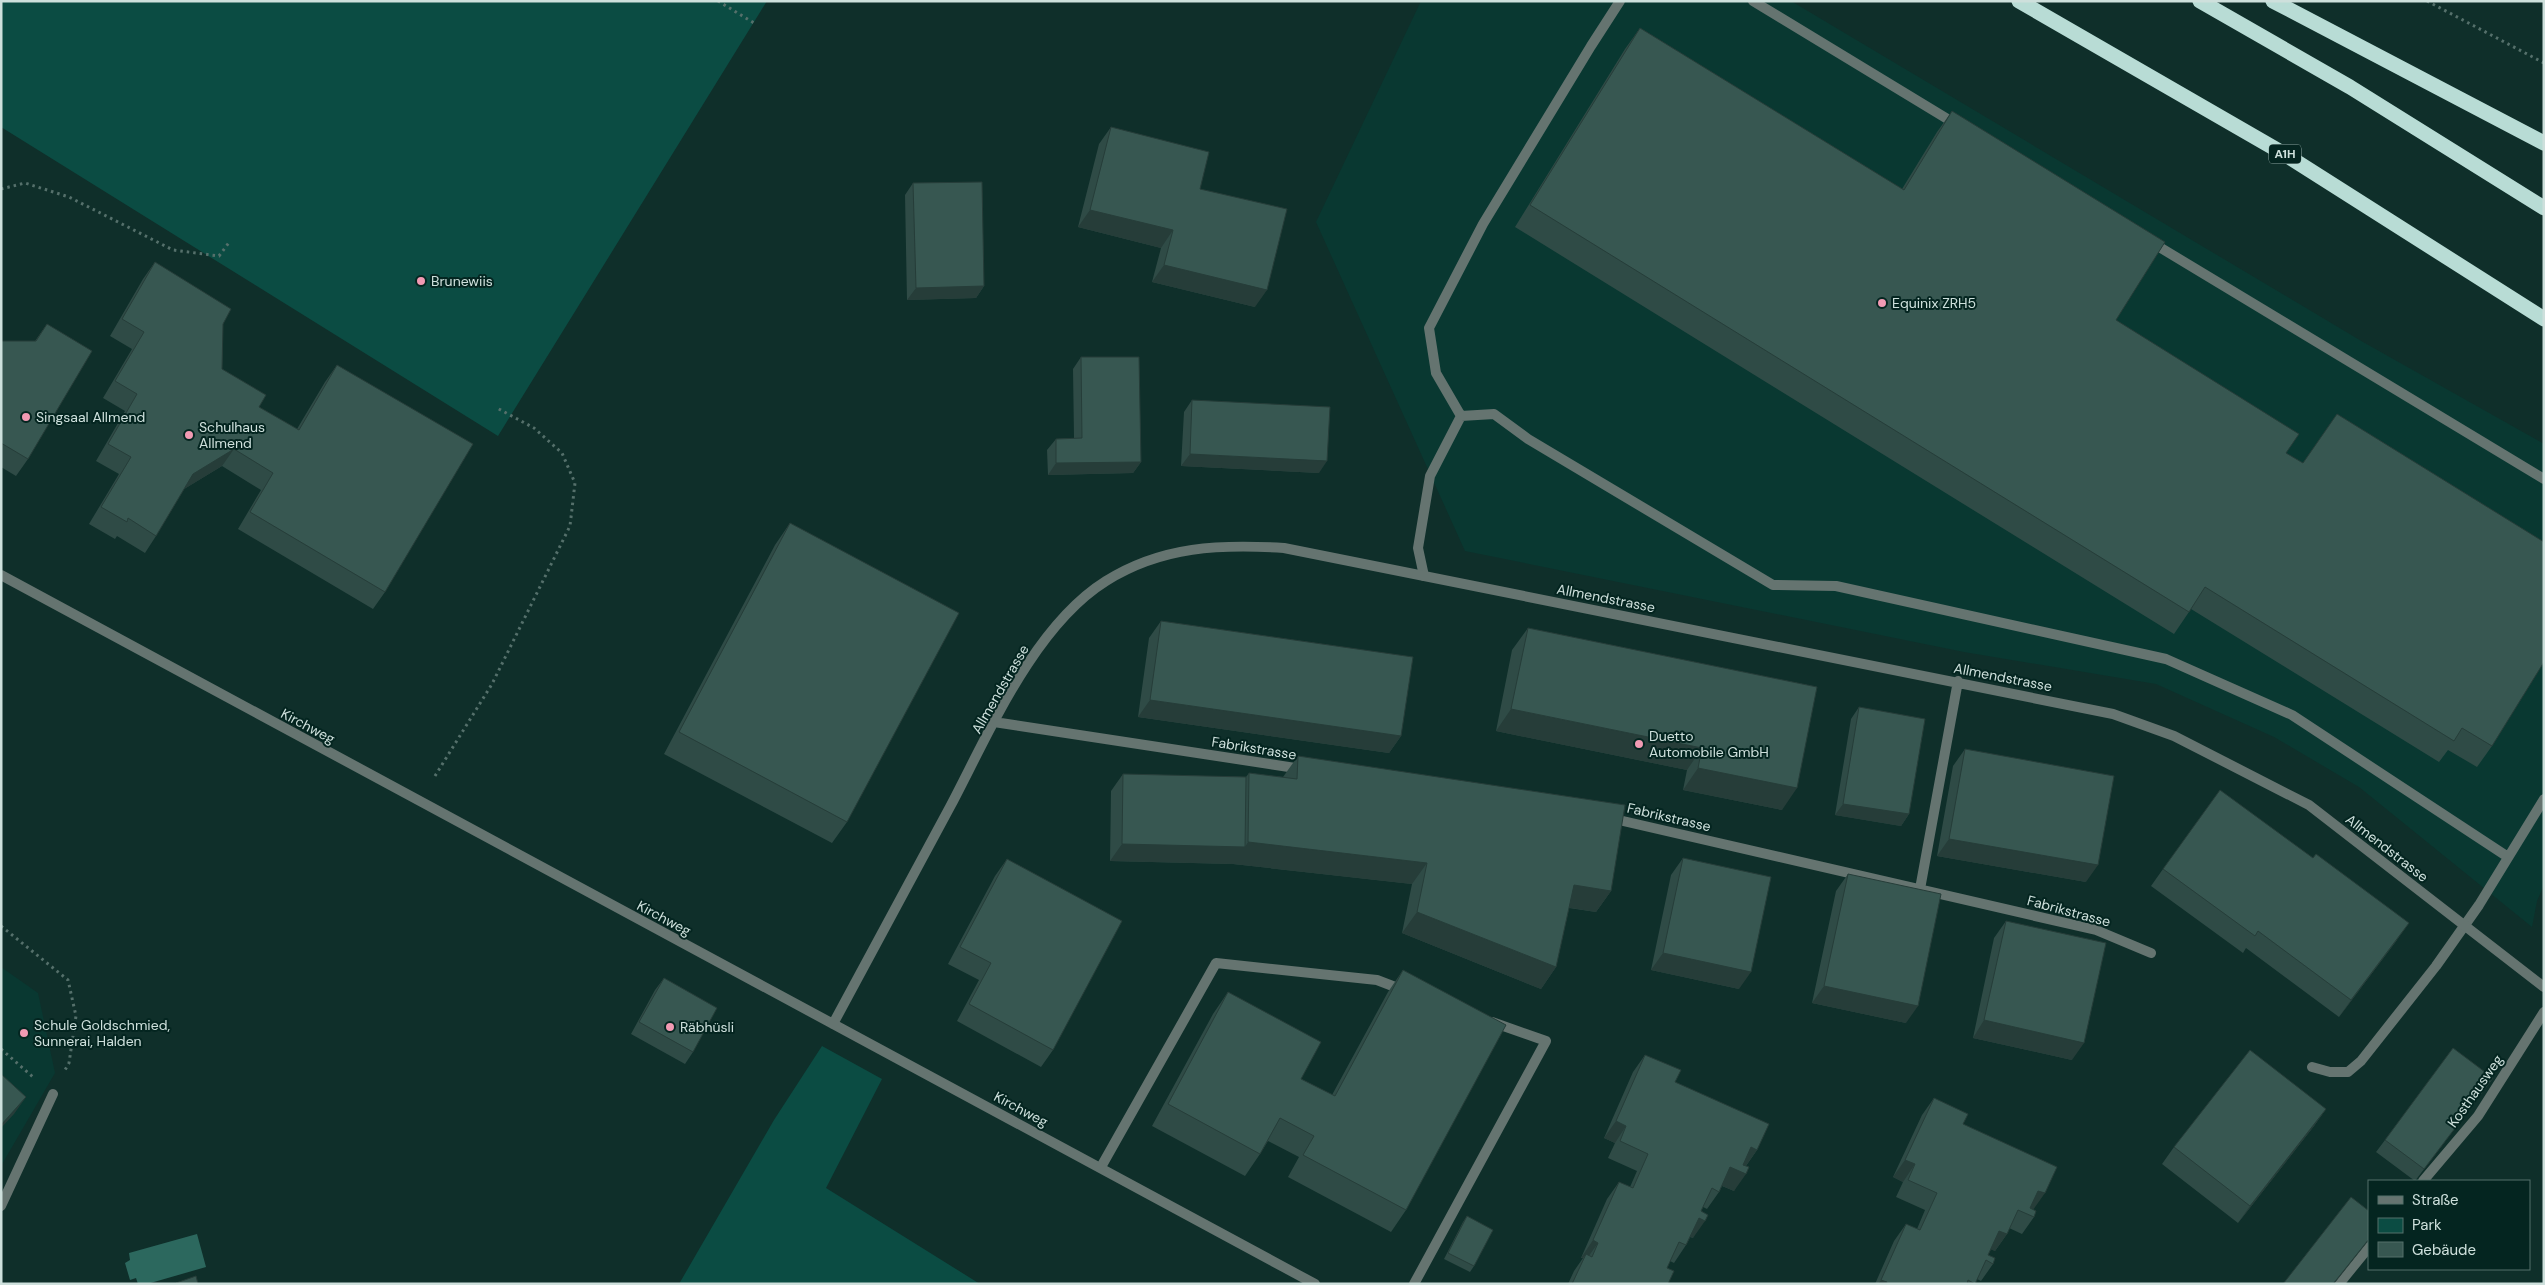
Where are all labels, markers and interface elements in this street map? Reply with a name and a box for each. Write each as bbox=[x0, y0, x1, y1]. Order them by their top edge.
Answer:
road number: A1H bbox=[2269, 144, 2301, 164]
place label: Brunewiis bbox=[431, 272, 493, 290]
marker: Brunewiis bbox=[415, 275, 427, 287]
place label: Equinix ZRH5 bbox=[1892, 294, 1976, 312]
marker: Equinix ZRH5 bbox=[1876, 297, 1888, 309]
place label: Singsaal Allmend bbox=[36, 408, 145, 426]
marker: Singsaal Allmend bbox=[20, 411, 32, 423]
place label: Schulhaus Allmend bbox=[199, 418, 265, 452]
marker: Schulhaus Allmend bbox=[183, 429, 195, 441]
street label: Allmendstrasse bbox=[1555, 580, 1657, 616]
street label: Allmendstrasse bbox=[967, 641, 1033, 737]
street label: Allmendstrasse bbox=[1952, 659, 2054, 695]
street label: Kirchweg bbox=[278, 704, 338, 748]
place label: Duetto Automobile GmbH bbox=[1649, 727, 1769, 761]
street label: Fabrikstrasse bbox=[1210, 732, 1298, 764]
marker: Duetto Automobile GmbH bbox=[1633, 738, 1645, 750]
street label: Fabrikstrasse bbox=[1625, 799, 1713, 835]
street label: Allmendstrasse bbox=[2342, 810, 2432, 886]
street label: Fabrikstrasse bbox=[2025, 891, 2113, 931]
street label: Kirchweg bbox=[634, 896, 694, 940]
place label: Schule Goldschmied, Sunnerai, Halden bbox=[34, 1016, 170, 1050]
place label: Räbhüsli bbox=[680, 1018, 734, 1036]
marker: Räbhüsli bbox=[664, 1021, 676, 1033]
marker: Schule Goldschmied, Sunnerai, Halden bbox=[18, 1027, 30, 1039]
street label: Kosthausweg bbox=[2443, 1051, 2507, 1131]
street label: Kirchweg bbox=[991, 1087, 1051, 1131]
legend bbox=[2368, 1180, 2530, 1270]
text: Straße bbox=[2412, 1190, 2459, 1210]
text: Park bbox=[2412, 1215, 2442, 1235]
text: Gebäude bbox=[2412, 1240, 2476, 1260]

